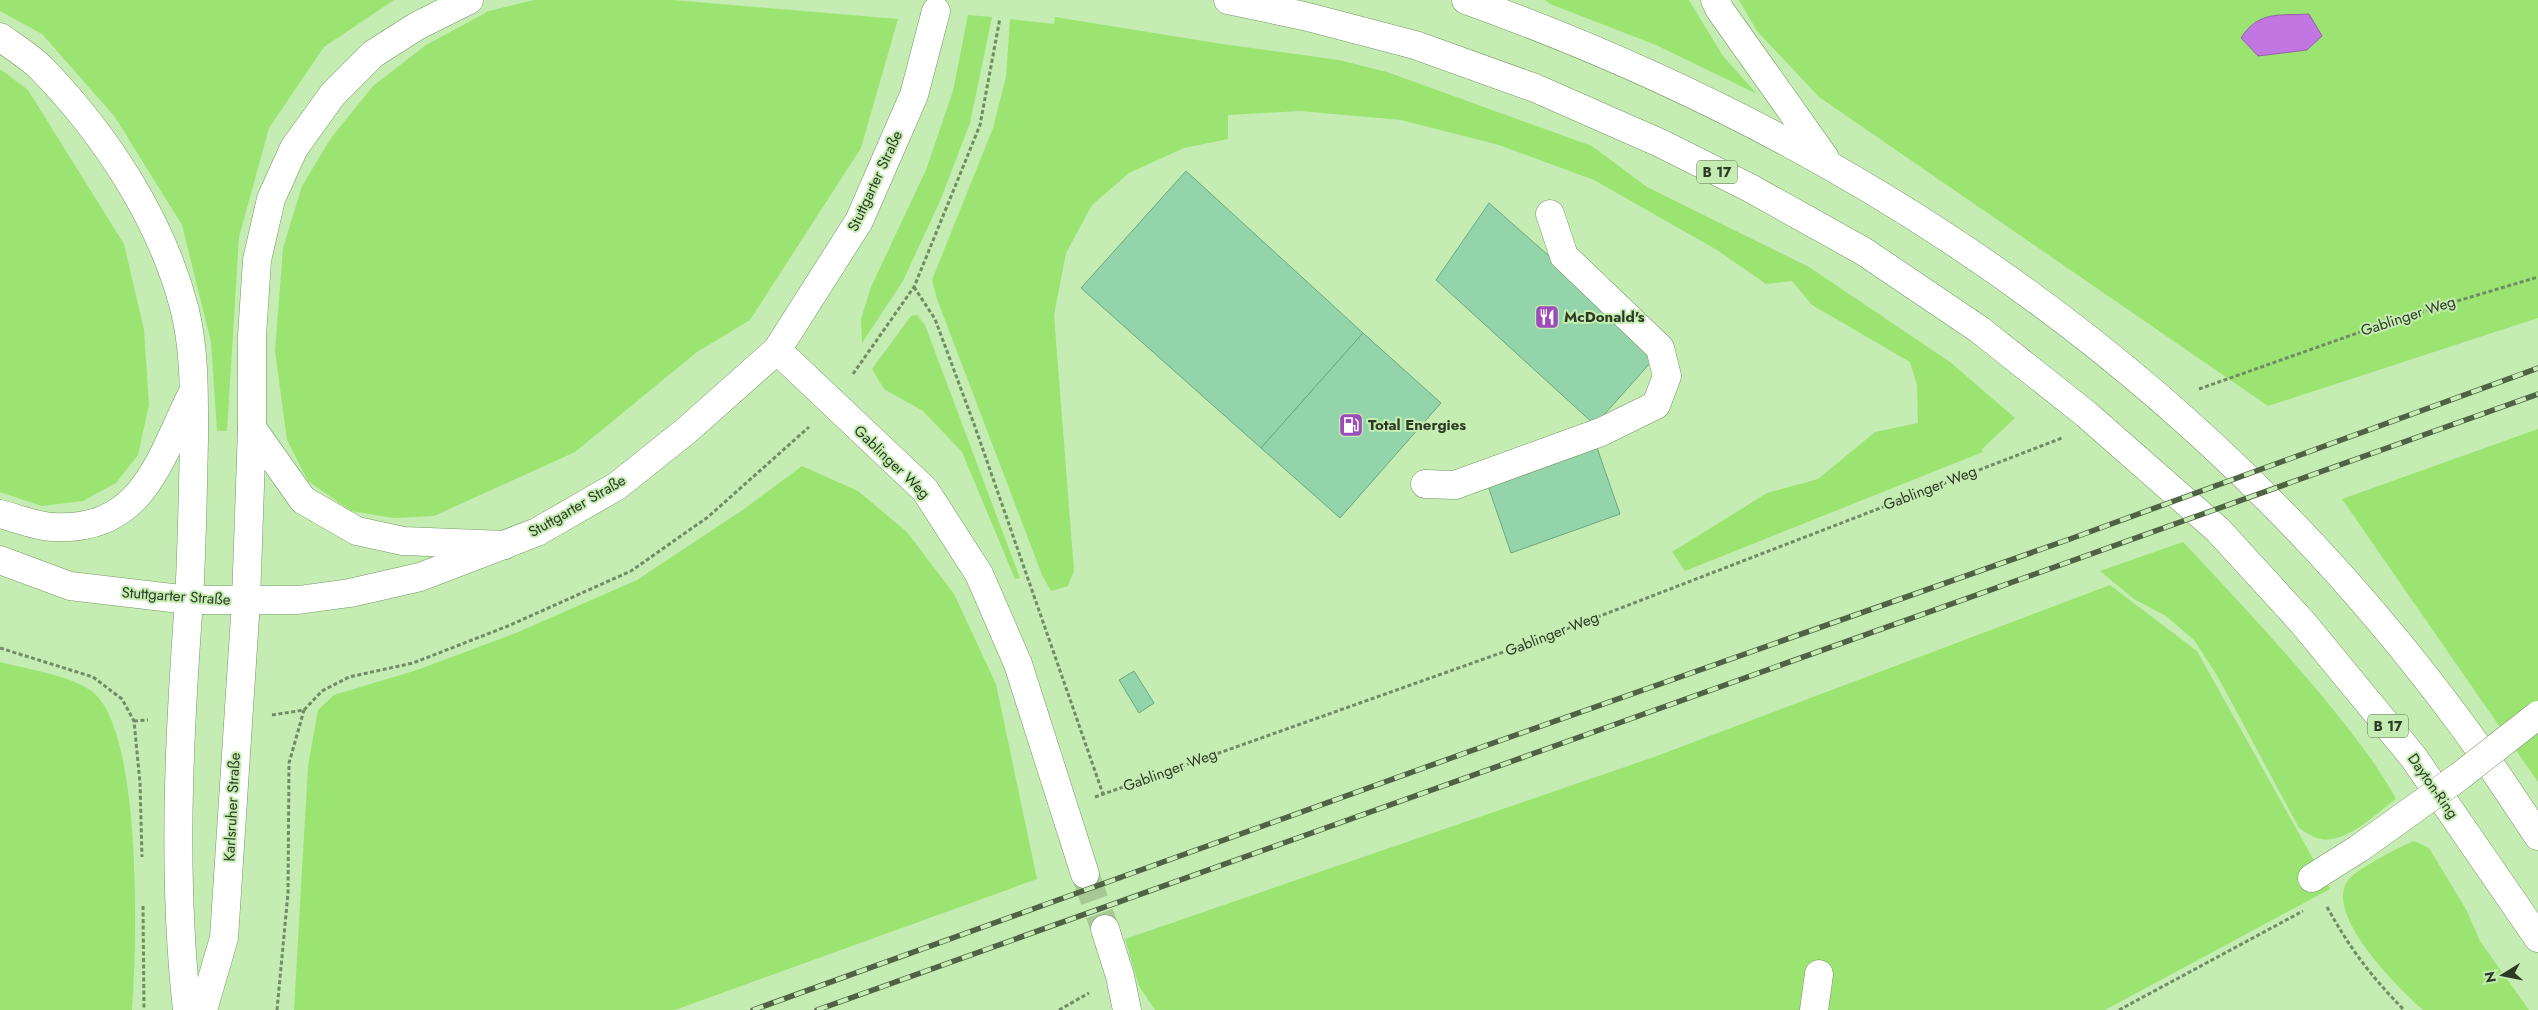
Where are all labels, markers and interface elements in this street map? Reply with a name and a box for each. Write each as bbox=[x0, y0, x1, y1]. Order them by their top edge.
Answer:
street label: Stuttgarter Straße bbox=[842, 127, 908, 235]
road number: B 17 bbox=[1697, 160, 1737, 183]
street label: Gablinger Weg bbox=[2358, 290, 2458, 342]
restaurant icon: McDonald's bbox=[1534, 304, 1560, 330]
place label: McDonald's bbox=[1564, 306, 1645, 328]
fuel station icon: Total Energies bbox=[1338, 412, 1364, 438]
place label: Total Energies bbox=[1368, 414, 1466, 436]
street label: Gablinger Weg bbox=[849, 420, 935, 504]
street label: Gablinger Weg bbox=[1880, 460, 1980, 516]
street label: Stuttgarter Straße bbox=[524, 469, 630, 543]
street label: Stuttgarter Straße bbox=[121, 581, 231, 611]
street label: Gablinger Weg bbox=[1502, 606, 1602, 662]
road number: B 17 bbox=[2368, 714, 2408, 738]
street label: Gablinger Weg bbox=[1120, 743, 1220, 797]
street label: Dayton-Ring bbox=[2402, 749, 2464, 823]
street label: Karlsruher Straße bbox=[218, 752, 246, 862]
north arrow bbox=[2478, 950, 2528, 1000]
text: N bbox=[2479, 970, 2501, 984]

